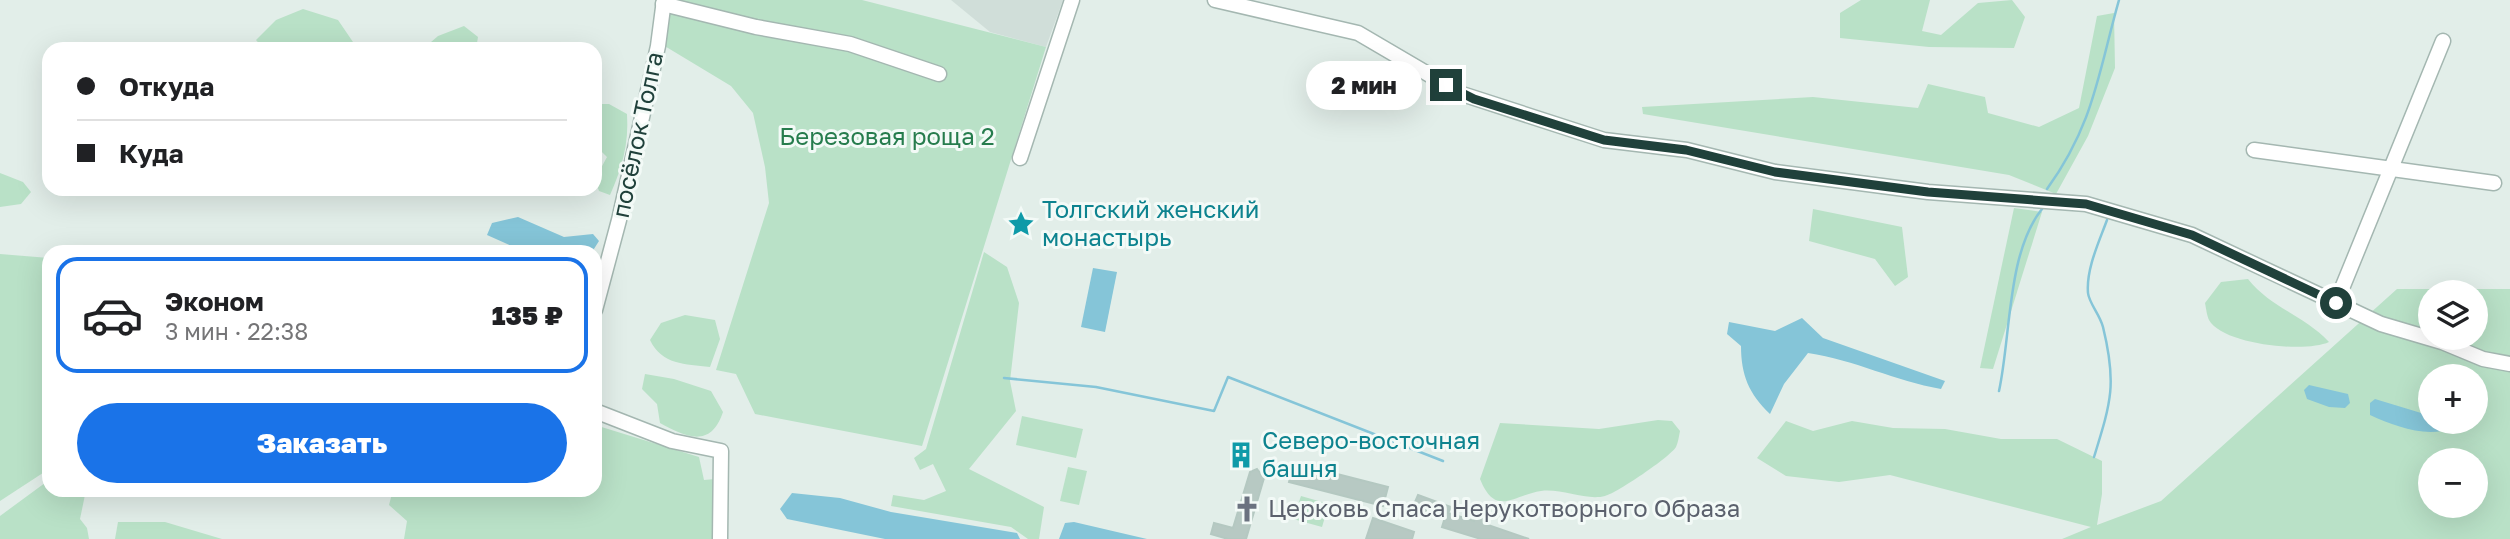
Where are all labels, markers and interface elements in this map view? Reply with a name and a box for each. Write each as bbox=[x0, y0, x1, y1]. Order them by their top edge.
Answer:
street label: посёлок Толга bbox=[605, 49, 668, 220]
callout: 2 мин bbox=[1306, 60, 1422, 110]
route end bbox=[1430, 69, 1462, 101]
text: Откуда bbox=[119, 71, 214, 102]
text: 2 мин bbox=[1331, 71, 1397, 99]
park label: Березовая роща 2 bbox=[779, 121, 995, 150]
text: Куда bbox=[119, 138, 184, 169]
place label: Толгский женский монастырь bbox=[1042, 194, 1259, 251]
place icon: Толгский женский монастырь bbox=[1006, 209, 1036, 239]
map controls bbox=[2418, 280, 2488, 518]
button: layers bbox=[2418, 280, 2488, 350]
icon: car bbox=[81, 284, 144, 347]
text: Эконом bbox=[165, 286, 264, 317]
route start bbox=[2320, 287, 2352, 319]
text: 135 ₽ bbox=[492, 300, 563, 331]
text: 3 мин · 22:38 bbox=[165, 317, 308, 345]
button: + bbox=[2418, 364, 2488, 434]
button: Заказать bbox=[77, 403, 567, 483]
place label: Северо-восточная башня bbox=[1262, 425, 1480, 482]
building icon: Северо-восточная башня bbox=[1226, 440, 1256, 470]
button: − bbox=[2418, 448, 2488, 518]
place label: Церковь Спаса Нерукотворного Образа bbox=[1268, 493, 1740, 522]
church icon: Церковь Спаса Нерукотворного Образа bbox=[1232, 494, 1262, 524]

